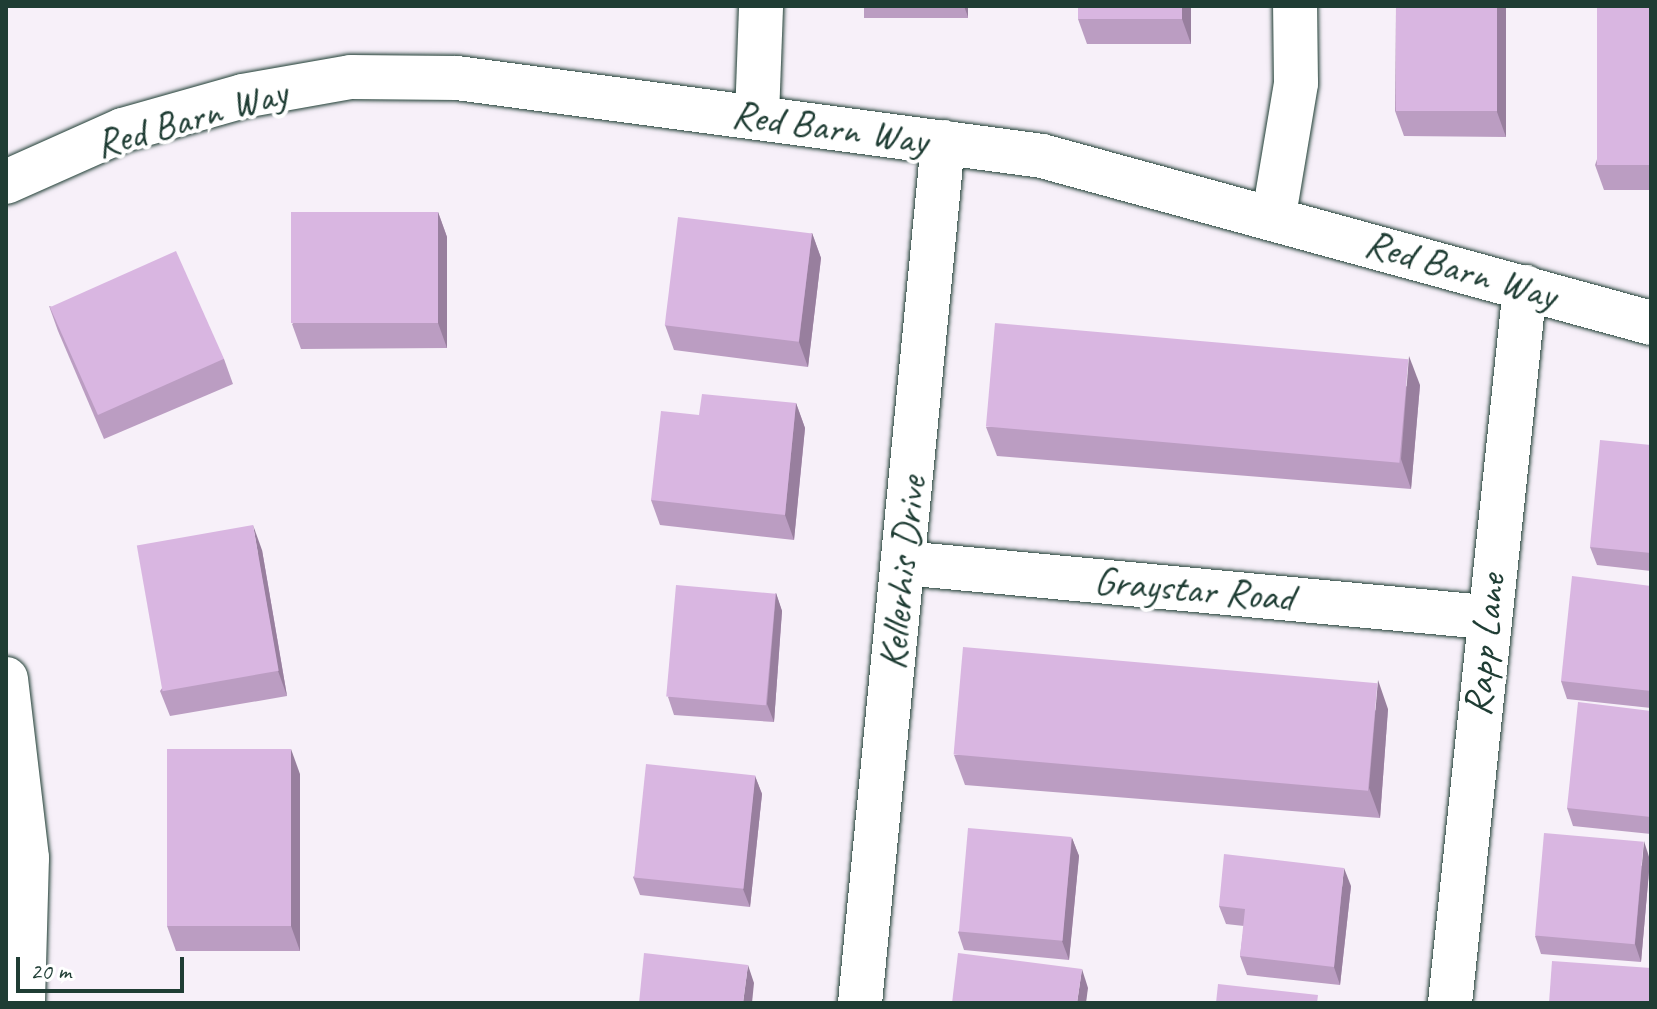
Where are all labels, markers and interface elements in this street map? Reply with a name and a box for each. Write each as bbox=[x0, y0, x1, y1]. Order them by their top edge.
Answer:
street label: Red Barn Way bbox=[89, 68, 293, 168]
street label: Red Barn Way bbox=[728, 89, 932, 165]
street label: Red Barn Way bbox=[1359, 219, 1563, 319]
street label: Kellerhis Drive bbox=[868, 474, 936, 672]
street label: Graystar Road bbox=[1093, 556, 1295, 622]
street label: Rapp Lane bbox=[1453, 571, 1515, 719]
scale bar bbox=[20, 941, 188, 991]
text: 20 m bbox=[30, 956, 71, 986]

